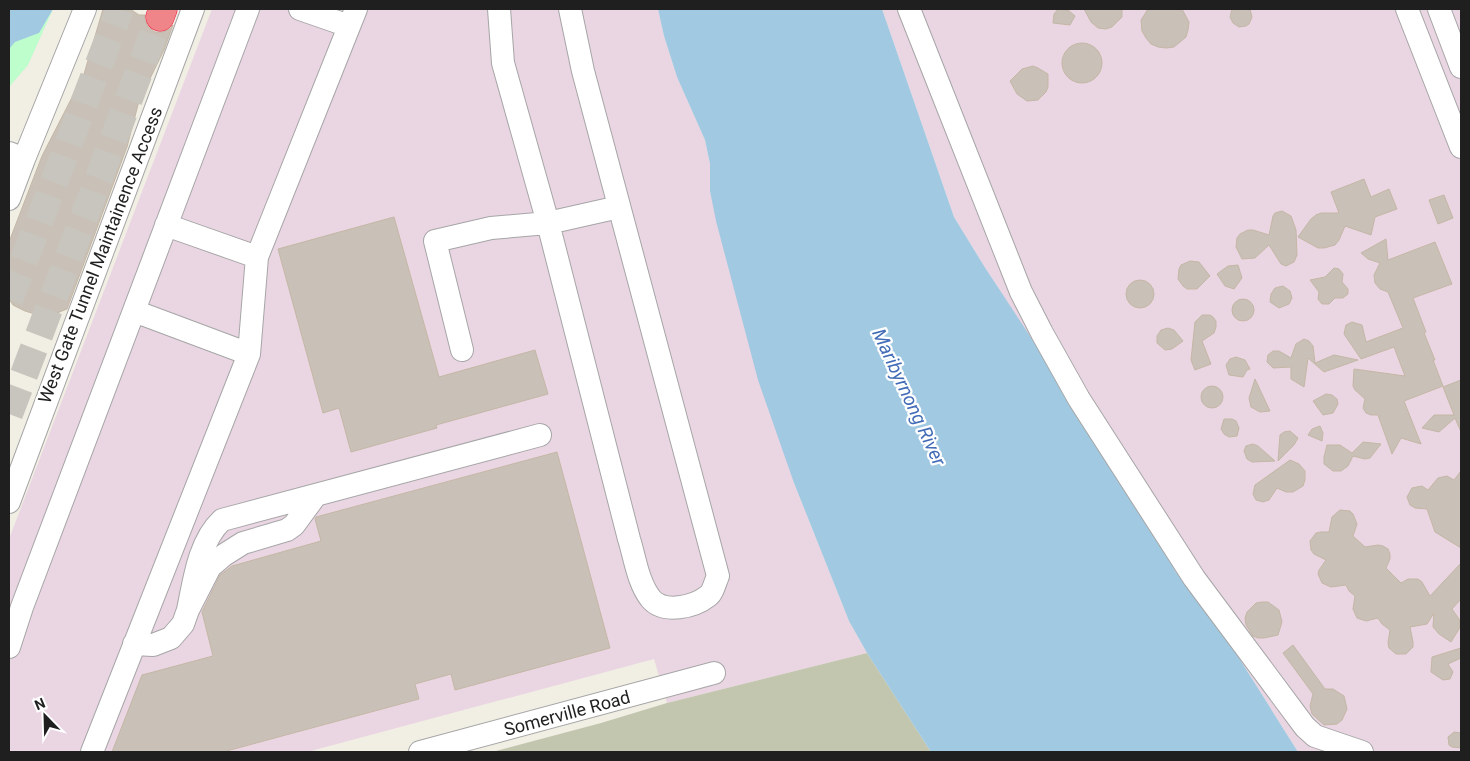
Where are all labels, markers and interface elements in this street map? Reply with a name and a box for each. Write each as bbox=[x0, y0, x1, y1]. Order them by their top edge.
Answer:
street label: West Gate Tunnel Maintainence Access bbox=[34, 104, 166, 406]
water label: Maribyrnong River bbox=[867, 325, 951, 470]
street label: Somerville Road bbox=[502, 686, 632, 740]
north arrow bbox=[20, 691, 70, 741]
text: N bbox=[32, 695, 48, 713]

